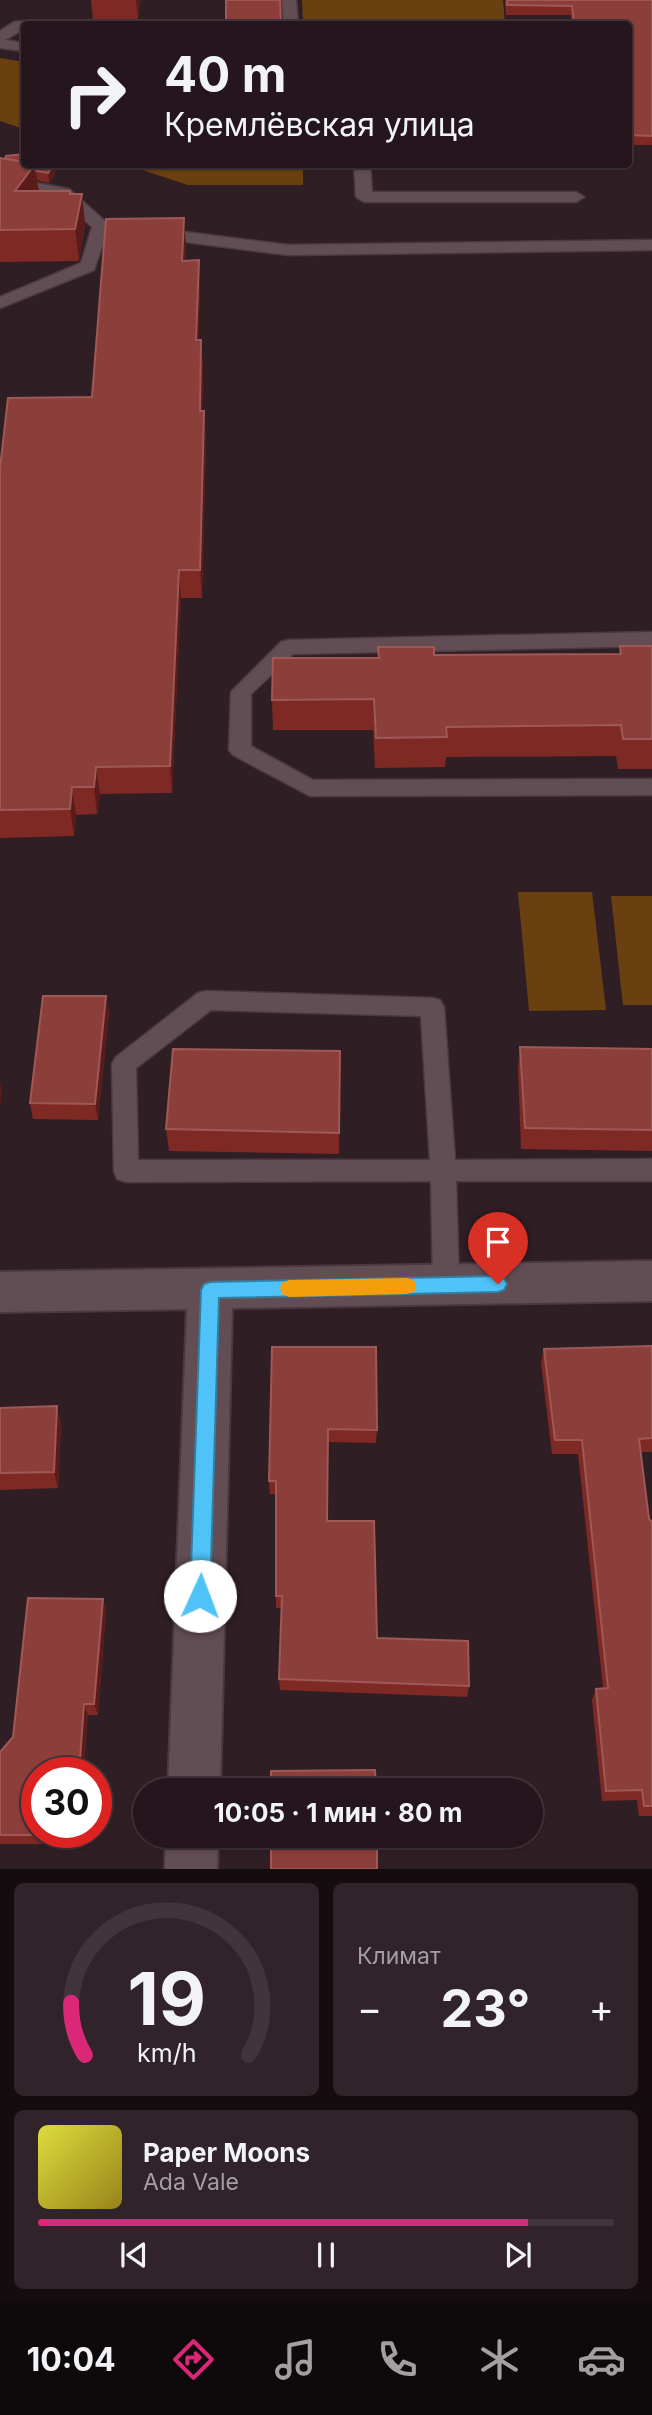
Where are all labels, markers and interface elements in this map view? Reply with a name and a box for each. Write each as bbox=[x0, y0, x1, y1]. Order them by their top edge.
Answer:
text: 40 m bbox=[164, 45, 287, 104]
icon: right bbox=[49, 49, 140, 140]
text: Кремлёвская улица bbox=[164, 105, 475, 144]
pin bbox=[468, 1212, 528, 1284]
icon: arrive bbox=[479, 1223, 517, 1261]
position arrow bbox=[163, 1559, 237, 1633]
speed limit sign: 30 bbox=[21, 1757, 112, 1848]
text: 10:05 · 1 мин · 80 m bbox=[214, 1797, 462, 1828]
text: Климат bbox=[357, 1942, 441, 1970]
text: 19 bbox=[127, 1955, 206, 2044]
text: 23° bbox=[441, 1977, 530, 2040]
text: − bbox=[357, 1985, 382, 2031]
text: + bbox=[589, 1985, 614, 2031]
text: km/h bbox=[137, 2038, 196, 2068]
text: Paper Moons bbox=[143, 2137, 310, 2168]
text: Ada Vale bbox=[143, 2168, 239, 2196]
icon: previous bbox=[115, 2236, 153, 2274]
icon: pause bbox=[307, 2236, 345, 2274]
icon: next bbox=[499, 2236, 537, 2274]
icon: directions bbox=[169, 2335, 218, 2384]
icon: music bbox=[271, 2335, 320, 2384]
icon: phone bbox=[373, 2335, 422, 2384]
icon: climate bbox=[475, 2335, 524, 2384]
icon: car bbox=[577, 2335, 626, 2384]
text: 10:04 bbox=[26, 2340, 116, 2379]

